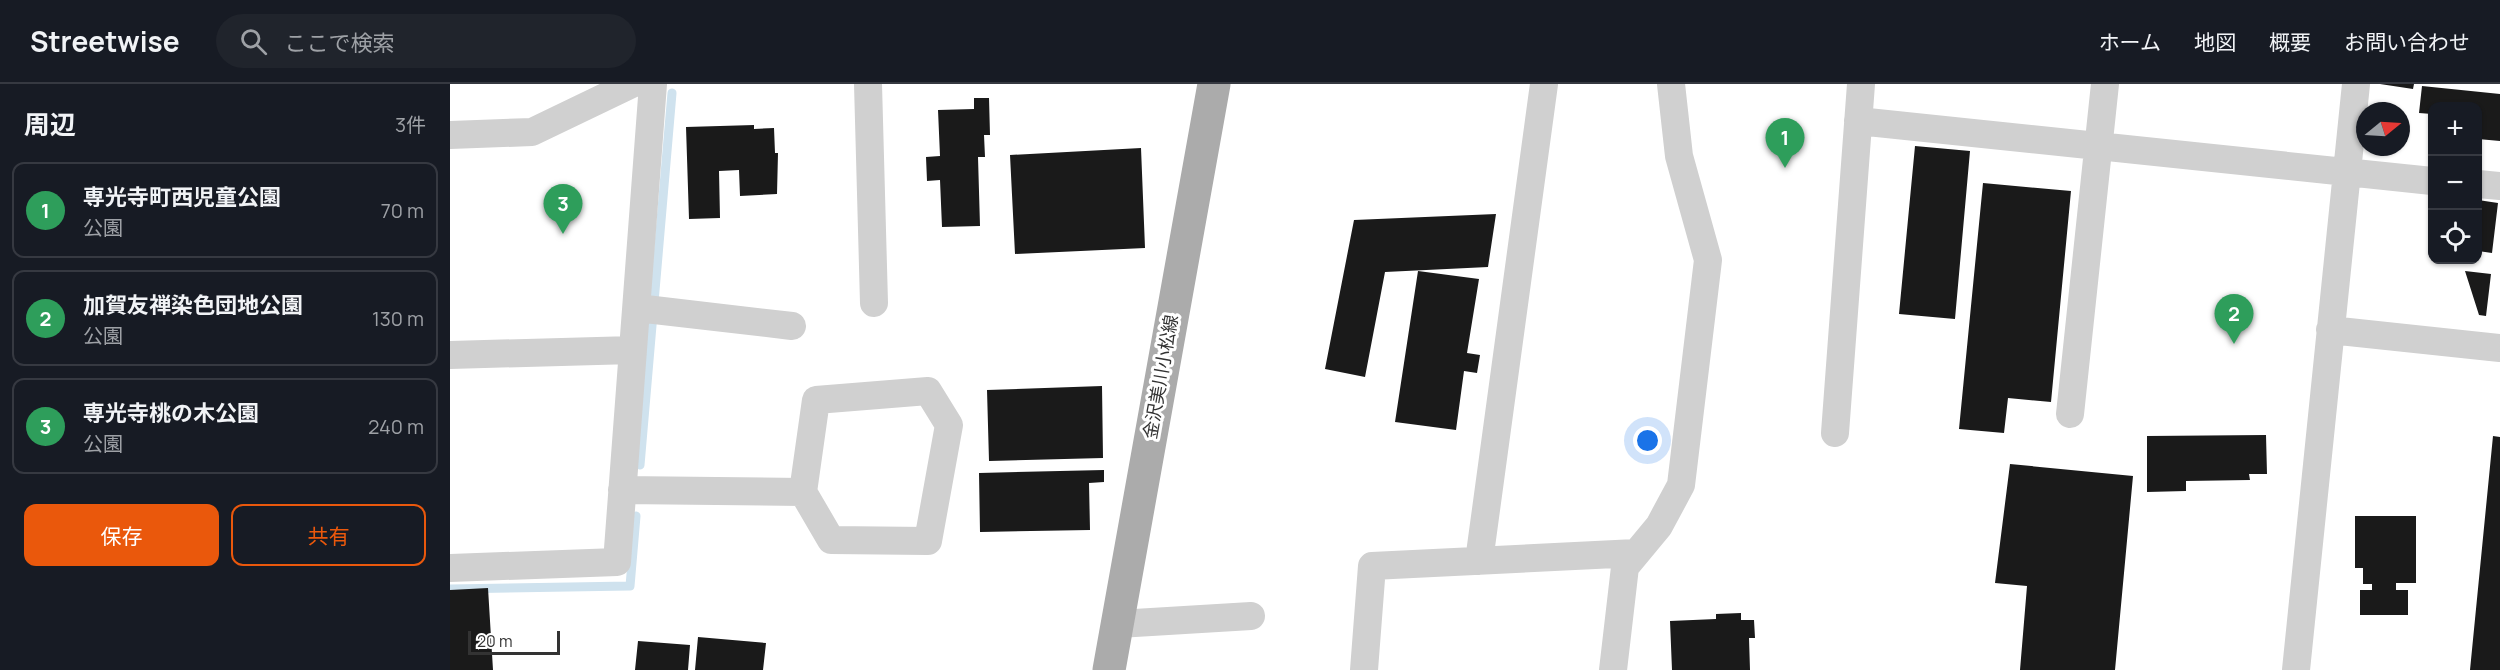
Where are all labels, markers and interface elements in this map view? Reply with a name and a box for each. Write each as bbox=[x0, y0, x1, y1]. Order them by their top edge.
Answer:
search box bbox=[216, 14, 636, 68]
text: Streetwise bbox=[30, 22, 180, 60]
icon: search bbox=[237, 25, 270, 58]
text: ここで検索 bbox=[285, 28, 395, 58]
text: ホーム bbox=[2099, 28, 2161, 56]
text: 地図 bbox=[2194, 28, 2236, 56]
text: 概要 bbox=[2269, 28, 2311, 56]
text: お問い合わせ bbox=[2344, 28, 2470, 56]
north arrow bbox=[2356, 102, 2410, 156]
map controls bbox=[2428, 102, 2482, 264]
button: + bbox=[2428, 102, 2482, 156]
text: 周辺 bbox=[24, 106, 76, 142]
text: 3件 bbox=[395, 111, 426, 138]
pin: 1 bbox=[1766, 118, 1804, 168]
button: − bbox=[2428, 156, 2482, 210]
text: 専光寺町西児童公園 bbox=[83, 182, 281, 212]
pin: 3 bbox=[544, 184, 582, 234]
text: 1 bbox=[41, 197, 50, 224]
text: 70 m bbox=[381, 197, 424, 224]
button: locate bbox=[2428, 210, 2482, 264]
text: 公園 bbox=[83, 214, 123, 241]
text: 加賀友禅染色団地公園 bbox=[83, 290, 303, 320]
pin: 2 bbox=[2214, 294, 2254, 344]
text: 2 bbox=[40, 305, 51, 332]
text: 130 m bbox=[372, 305, 424, 332]
street label: 金沢美川小松線 bbox=[1137, 313, 1183, 441]
text: 公園 bbox=[83, 322, 123, 349]
text: 専光寺桃の木公園 bbox=[83, 398, 259, 428]
text: 3 bbox=[40, 413, 51, 440]
text: 240 m bbox=[368, 413, 424, 440]
your location bbox=[1633, 426, 1662, 455]
text: 公園 bbox=[83, 430, 123, 457]
button: 保存 bbox=[24, 504, 219, 566]
button: 共有 bbox=[231, 504, 426, 566]
scale bar bbox=[468, 628, 560, 656]
text: 20 m bbox=[477, 630, 513, 652]

